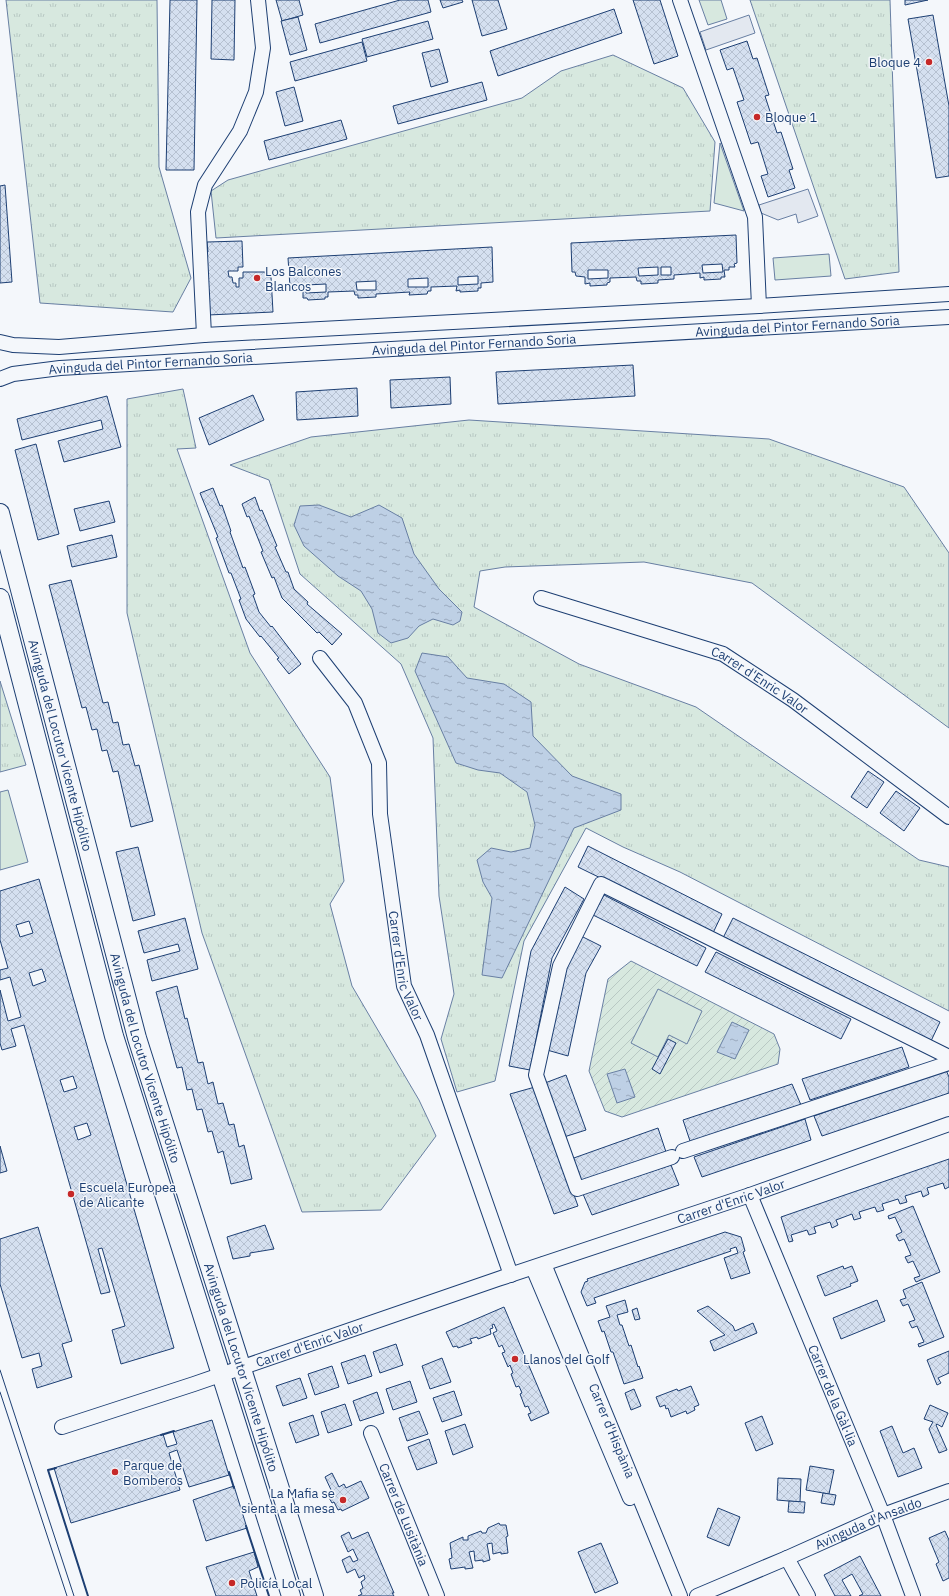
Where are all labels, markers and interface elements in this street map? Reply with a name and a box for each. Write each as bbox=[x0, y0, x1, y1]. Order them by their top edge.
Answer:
place label: Bloque 4 bbox=[869, 54, 921, 71]
marker: Bloque 4 bbox=[924, 57, 934, 67]
place label: Bloque 1 bbox=[765, 109, 817, 126]
marker: Bloque 1 bbox=[752, 112, 762, 122]
place label: Los Balcones Blancos bbox=[265, 263, 342, 295]
marker: Los Balcones Blancos bbox=[252, 273, 262, 283]
street label: Avinguda del Pintor Fernando Soria bbox=[695, 312, 900, 341]
street label: Avinguda del Pintor Fernando Soria bbox=[371, 330, 577, 359]
street label: Avinguda del Pintor Fernando Soria bbox=[47, 349, 253, 378]
street label: Avinguda del Locutor Vicente Hipólito bbox=[24, 638, 96, 853]
street label: Carrer d'Enric Valor bbox=[709, 643, 812, 718]
street label: Carrer d'Enric Valor bbox=[385, 910, 427, 1024]
street label: Avinguda del Locutor Vicente Hipólito bbox=[106, 951, 184, 1165]
street label: Carrer d'Enric Valor bbox=[675, 1175, 788, 1228]
place label: Escuela Europea de Alicante bbox=[79, 1179, 176, 1211]
marker: Escuela Europea de Alicante bbox=[66, 1189, 76, 1199]
street label: Avinguda del Locutor Vicente Hipólito bbox=[200, 1261, 282, 1474]
street label: Carrer d'Enric Valor bbox=[253, 1318, 366, 1371]
street label: Carrer de la Gàl·lia bbox=[804, 1342, 861, 1449]
place label: Llanos del Golf bbox=[523, 1351, 609, 1368]
marker: Llanos del Golf bbox=[510, 1354, 520, 1364]
street label: Carrer d'Hispània bbox=[585, 1381, 639, 1481]
place label: Parque de Bomberos bbox=[123, 1457, 183, 1489]
street label: Carrer de Lusitània bbox=[375, 1461, 432, 1569]
marker: Parque de Bomberos bbox=[110, 1467, 120, 1477]
place label: La Mafia se sienta a la mesa bbox=[241, 1485, 335, 1517]
street label: Avinguda d'Ansaldo bbox=[812, 1494, 924, 1553]
marker: La Mafia se sienta a la mesa bbox=[338, 1495, 348, 1505]
place label: Policía Local bbox=[240, 1575, 313, 1592]
marker: Policía Local bbox=[227, 1578, 237, 1588]

